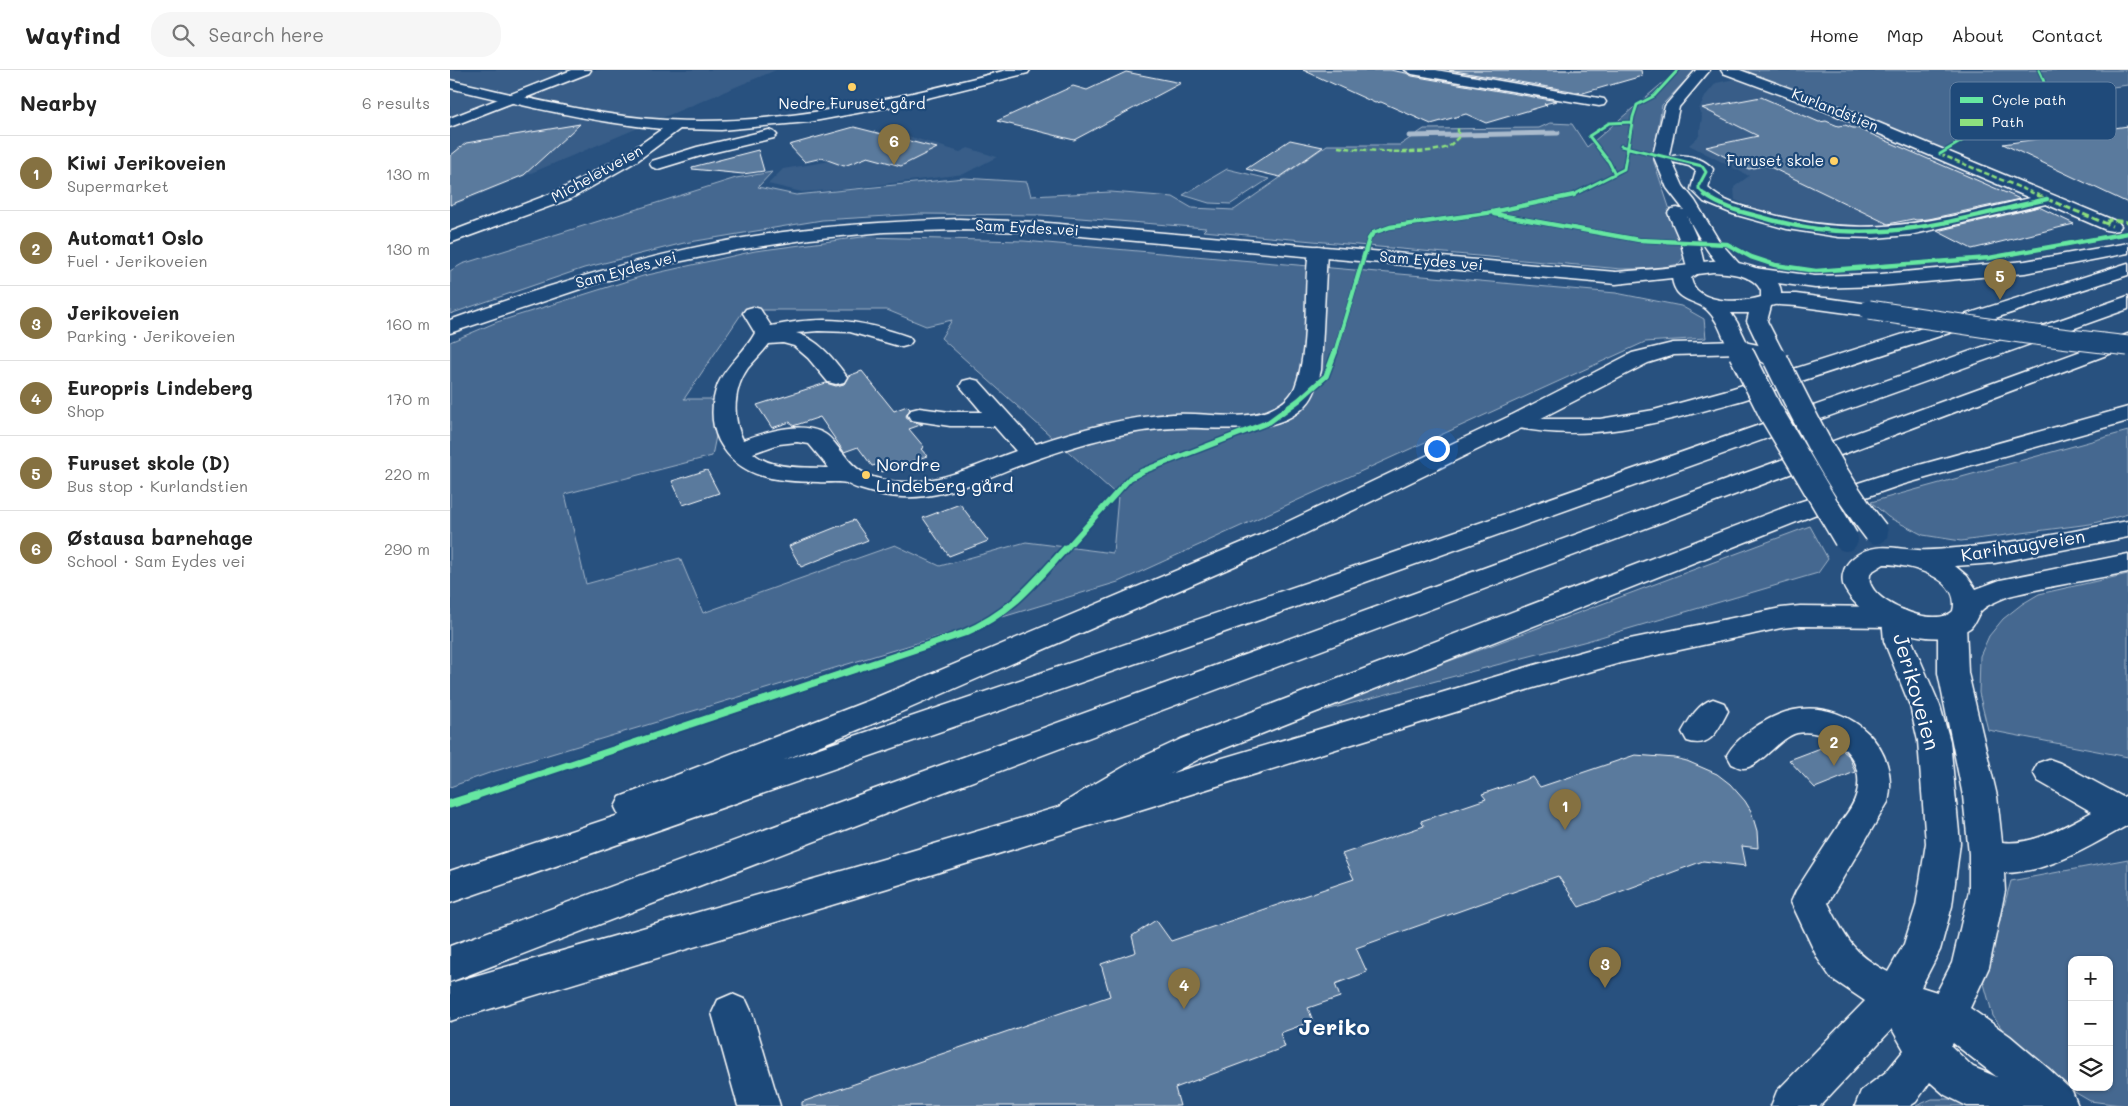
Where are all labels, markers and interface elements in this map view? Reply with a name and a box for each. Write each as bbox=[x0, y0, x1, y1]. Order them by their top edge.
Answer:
search box bbox=[151, 12, 501, 57]
text: Wayfind bbox=[25, 19, 121, 50]
icon: search bbox=[169, 21, 197, 49]
text: Search here bbox=[209, 22, 324, 47]
text: Home bbox=[1810, 23, 1859, 47]
text: Map bbox=[1887, 23, 1923, 47]
text: About bbox=[1951, 23, 2004, 47]
text: Contact bbox=[2032, 23, 2103, 47]
marker: Nedre Furuset gård bbox=[846, 81, 858, 93]
legend bbox=[1950, 82, 2116, 140]
street label: Kurlandstien bbox=[1789, 83, 1882, 136]
text: Nearby bbox=[20, 89, 97, 116]
text: Cycle path bbox=[1992, 90, 2066, 109]
text: 6 results bbox=[362, 92, 430, 113]
place label: Nedre Furuset gård bbox=[779, 93, 925, 113]
text: Path bbox=[1992, 112, 2023, 131]
pin: 6 bbox=[878, 124, 910, 165]
street label: Micheletveien bbox=[547, 140, 646, 207]
text: Kiwi Jerikoveien bbox=[67, 150, 226, 175]
place label: Furuset skole bbox=[1726, 150, 1824, 170]
marker: Furuset skole bbox=[1828, 155, 1840, 167]
text: 1 bbox=[32, 163, 40, 184]
text: 130 m bbox=[386, 163, 430, 184]
text: Supermarket bbox=[67, 175, 169, 196]
street label: Sam Eydes vei bbox=[975, 214, 1079, 240]
text: Automat1 Oslo bbox=[67, 225, 203, 250]
text: 2 bbox=[32, 238, 40, 259]
text: 130 m bbox=[386, 238, 430, 259]
street label: Sam Eydes vei bbox=[573, 246, 678, 292]
street label: Sam Eydes vei bbox=[1379, 246, 1484, 274]
text: Fuel · Jerikoveien bbox=[67, 250, 207, 271]
pin: 5 bbox=[1984, 259, 2016, 300]
text: Jerikoveien bbox=[67, 300, 179, 325]
text: 3 bbox=[31, 313, 41, 334]
text: 160 m bbox=[385, 313, 430, 334]
text: Parking · Jerikoveien bbox=[67, 325, 235, 346]
text: Europris Lindeberg bbox=[67, 375, 253, 400]
text: 4 bbox=[31, 388, 41, 409]
text: 170 m bbox=[386, 388, 430, 409]
text: Shop bbox=[67, 400, 104, 421]
your location bbox=[1424, 436, 1450, 462]
text: Furuset skole (D) bbox=[67, 450, 230, 475]
place label: Nordre Lindeberg gård bbox=[876, 452, 1013, 497]
text: 5 bbox=[31, 463, 41, 484]
text: 220 m bbox=[384, 463, 430, 484]
marker: Nordre Lindeberg gård bbox=[860, 469, 872, 481]
text: Bus stop · Kurlandstien bbox=[67, 475, 248, 496]
street label: Karihaugveien bbox=[1959, 523, 2087, 567]
text: Østausa barnehage bbox=[67, 525, 253, 550]
text: 6 bbox=[31, 538, 41, 559]
text: 290 m bbox=[384, 538, 430, 559]
text: School · Sam Eydes vei bbox=[67, 550, 245, 571]
street label: Jerikoveien bbox=[1888, 630, 1947, 753]
pin: 2 bbox=[1818, 725, 1850, 766]
pin: 1 bbox=[1549, 789, 1581, 830]
pin: 3 bbox=[1589, 947, 1621, 988]
map controls bbox=[2068, 956, 2113, 1091]
button: + bbox=[2068, 956, 2113, 1001]
pin: 4 bbox=[1168, 968, 1200, 1009]
button: − bbox=[2068, 1001, 2113, 1046]
district label: Jeriko bbox=[1298, 1012, 1370, 1041]
button: layers bbox=[2068, 1046, 2113, 1091]

